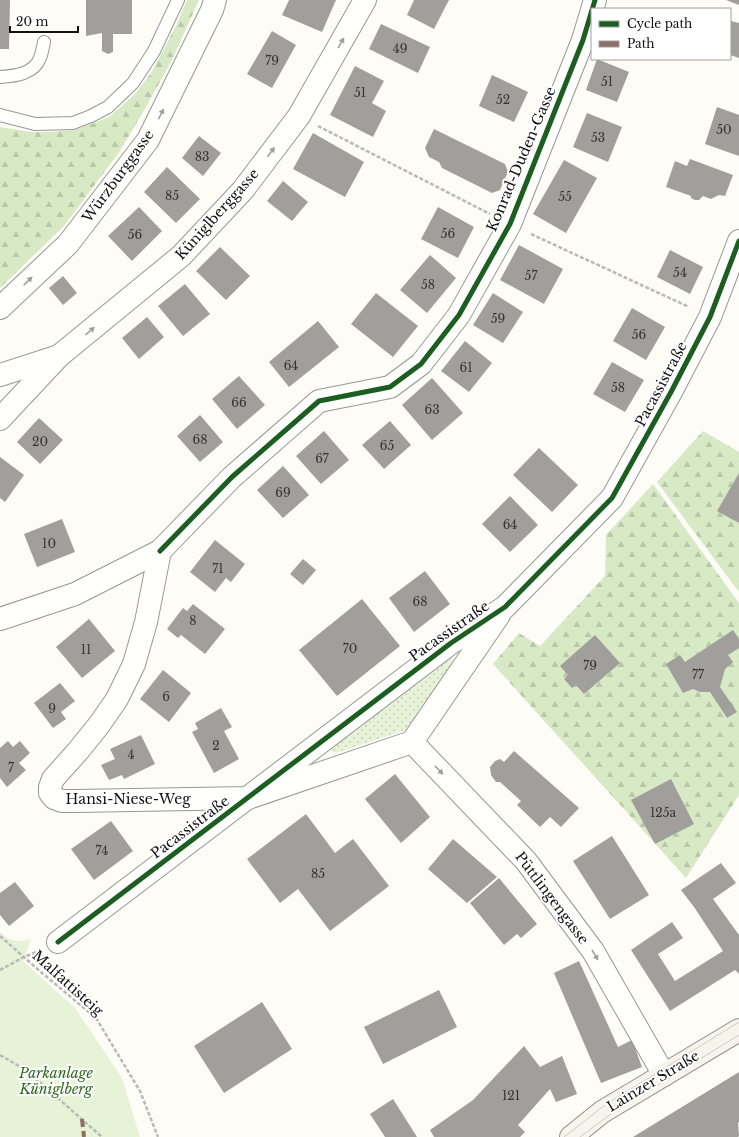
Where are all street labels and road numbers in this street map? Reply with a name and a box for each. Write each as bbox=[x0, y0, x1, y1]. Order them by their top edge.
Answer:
street label: Konrad-Duden-Gasse bbox=[482, 84, 560, 234]
street label: Würzburggasse bbox=[78, 126, 158, 227]
street label: Küniglberggasse bbox=[171, 165, 263, 263]
street label: Pacassistraße bbox=[631, 338, 691, 430]
street label: Pacassistraße bbox=[405, 597, 493, 665]
street label: Hansi-Niese-Weg bbox=[65, 790, 191, 808]
street label: Pacassistraße bbox=[147, 792, 233, 862]
street label: Püttlingengasse bbox=[511, 848, 593, 948]
street label: Malfattisteig bbox=[29, 946, 108, 1020]
street label: Lainzer Straße bbox=[603, 1046, 703, 1116]

